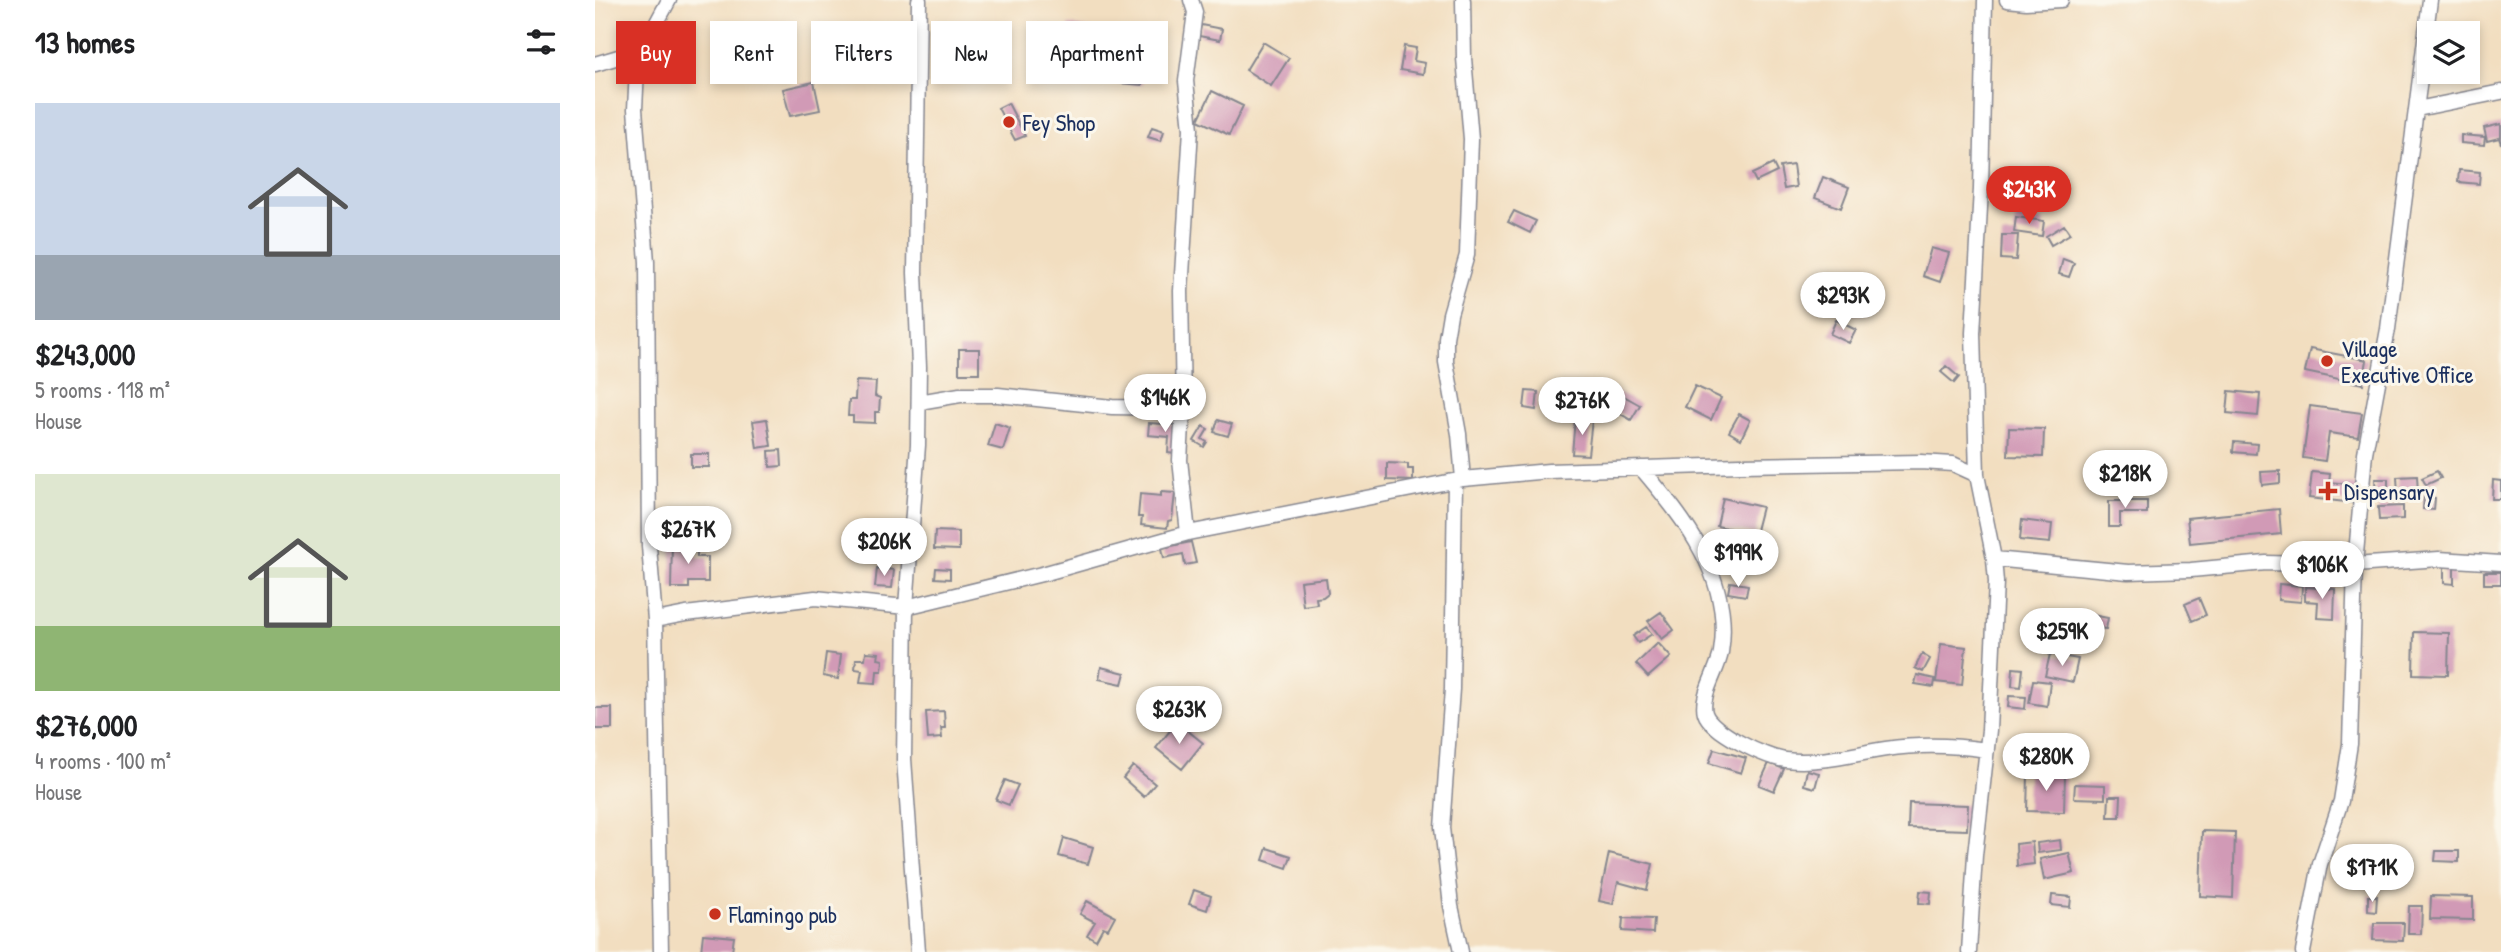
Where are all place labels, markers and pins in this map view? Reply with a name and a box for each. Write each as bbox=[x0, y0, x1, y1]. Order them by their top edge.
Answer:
place label: Fey Shop bbox=[1022, 107, 1095, 138]
marker: Fey Shop bbox=[1001, 114, 1017, 130]
pin: $243K bbox=[1980, 166, 2078, 226]
pin: $293K bbox=[1794, 272, 1892, 332]
place label: Village Executive Office bbox=[2341, 333, 2474, 390]
marker: Village Executive Office bbox=[2319, 353, 2335, 369]
pin: $146K bbox=[1116, 374, 1214, 434]
pin: $276K bbox=[1533, 378, 1631, 437]
pin: $218K bbox=[2076, 450, 2174, 510]
place label: Dispensary bbox=[2344, 476, 2435, 507]
marker: Dispensary bbox=[2318, 481, 2338, 501]
pin: $267K bbox=[639, 506, 737, 566]
pin: $206K bbox=[835, 518, 933, 578]
pin: $199K bbox=[1689, 530, 1787, 589]
pin: $106K bbox=[2273, 542, 2371, 601]
pin: $259K bbox=[2013, 608, 2111, 668]
pin: $263K bbox=[1130, 686, 1228, 746]
pin: $280K bbox=[1997, 734, 2095, 793]
pin: $171K bbox=[2323, 844, 2421, 904]
place label: Flamingo pub bbox=[728, 899, 837, 930]
marker: Flamingo pub bbox=[707, 906, 723, 922]

